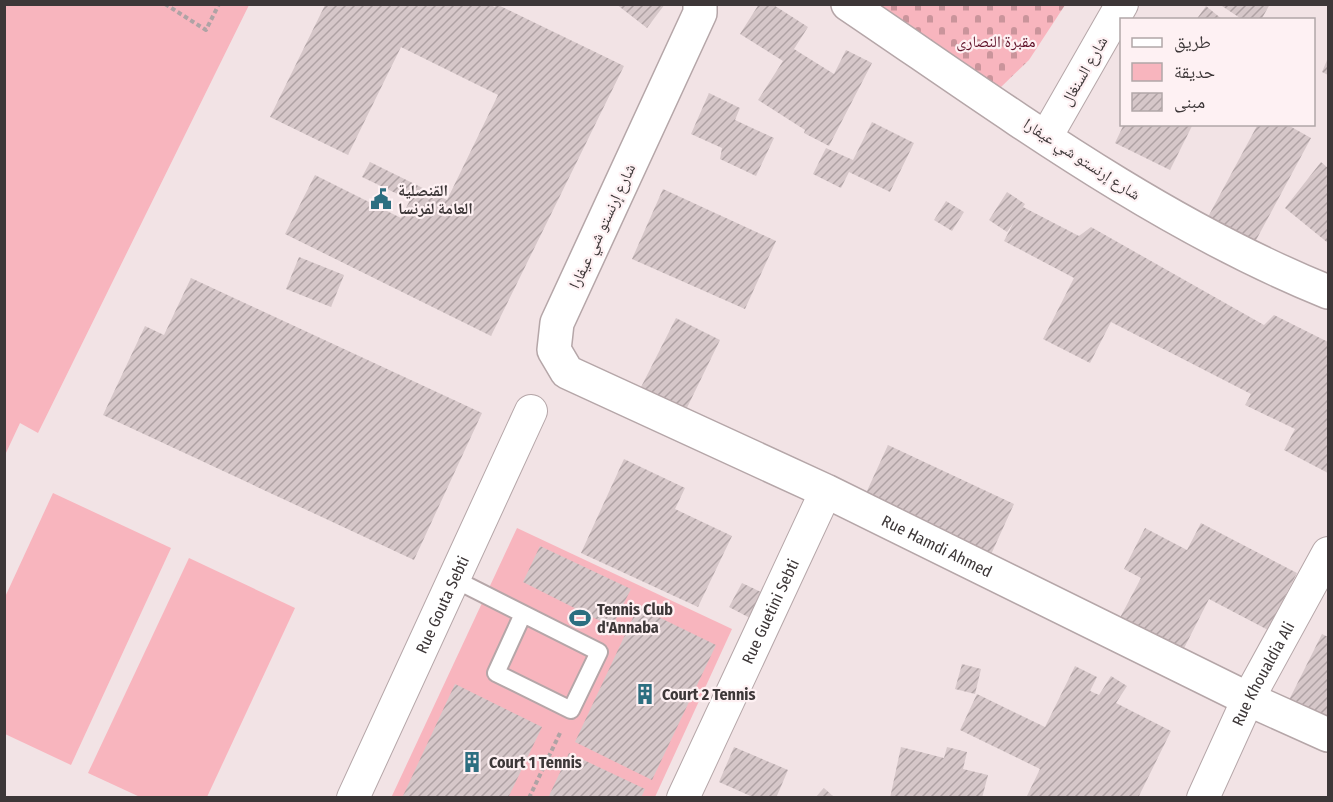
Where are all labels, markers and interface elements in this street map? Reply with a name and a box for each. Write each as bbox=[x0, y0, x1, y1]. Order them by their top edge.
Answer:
legend bbox=[1120, 18, 1315, 126]
text: طريق bbox=[1174, 31, 1211, 53]
park label: مقبرة النصارى bbox=[956, 32, 1036, 52]
street label: شارع السنغال bbox=[1057, 33, 1112, 110]
text: حديقة bbox=[1174, 61, 1215, 83]
text: مبنى bbox=[1174, 91, 1205, 113]
street label: شارع إرنستو شي عيفارا bbox=[1018, 114, 1144, 206]
street label: شارع إرنستو شي عيفارا bbox=[565, 161, 642, 293]
place label: القنصلية العامة لفرنسا bbox=[398, 181, 473, 218]
public building icon: القنصلية العامة لفرنسا bbox=[369, 187, 393, 211]
street label: Rue Hamdi Ahmed bbox=[879, 511, 995, 581]
street label: Rue Gouta Sebti bbox=[411, 553, 473, 656]
street label: Rue Guetini Sebti bbox=[737, 556, 803, 667]
place label: Tennis Club d'Annaba bbox=[597, 600, 673, 637]
sports icon: Tennis Club d'Annaba bbox=[568, 606, 592, 630]
street label: Rue Khoualdia Ali bbox=[1228, 618, 1298, 729]
building icon: Court 2 Tennis bbox=[633, 682, 657, 706]
place label: Court 2 Tennis bbox=[662, 685, 755, 704]
building icon: Court 1 Tennis bbox=[460, 750, 484, 774]
place label: Court 1 Tennis bbox=[489, 753, 582, 772]

